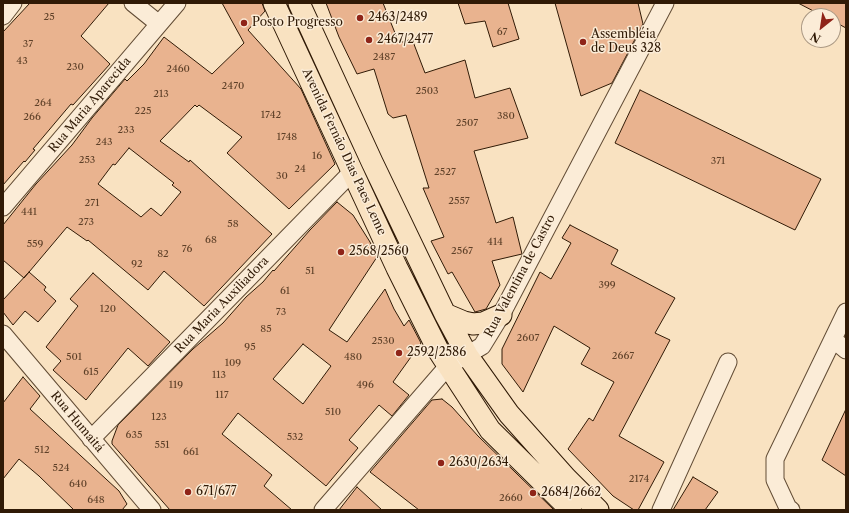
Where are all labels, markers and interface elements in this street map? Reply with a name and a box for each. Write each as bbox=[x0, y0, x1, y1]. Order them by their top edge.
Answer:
north arrow bbox=[801, 8, 841, 48]
house number: 25 bbox=[43, 11, 55, 23]
place label: 2463/2489 bbox=[368, 11, 428, 25]
marker: 2463/2489 bbox=[355, 13, 365, 23]
place label: Posto Progresso bbox=[252, 16, 343, 30]
marker: Posto Progresso bbox=[239, 18, 249, 28]
house number: 67 bbox=[497, 26, 507, 38]
place label: Assembléia de Deus 328 bbox=[591, 28, 661, 56]
text: N bbox=[808, 29, 823, 46]
place label: 2467/2477 bbox=[377, 33, 433, 47]
marker: 2467/2477 bbox=[364, 35, 374, 45]
marker: Assembléia de Deus 328 bbox=[578, 37, 588, 47]
house number: 37 bbox=[23, 38, 33, 50]
house number: 2487 bbox=[373, 51, 395, 63]
street label: Rua Maria Aparecida bbox=[46, 54, 134, 156]
house number: 43 bbox=[16, 55, 28, 67]
house number: 230 bbox=[66, 61, 84, 73]
house number: 2460 bbox=[166, 63, 190, 75]
street label: Avenida Fernão Dias Paes Leme bbox=[299, 66, 389, 238]
house number: 2470 bbox=[222, 80, 244, 92]
house number: 2503 bbox=[415, 85, 439, 97]
house number: 213 bbox=[153, 88, 169, 100]
house number: 264 bbox=[34, 97, 52, 109]
house number: 225 bbox=[135, 105, 151, 117]
house number: 1742 bbox=[261, 109, 281, 121]
house number: 380 bbox=[497, 110, 515, 122]
house number: 266 bbox=[23, 111, 41, 123]
house number: 2507 bbox=[456, 117, 478, 129]
house number: 233 bbox=[118, 124, 134, 136]
house number: 1748 bbox=[277, 131, 297, 143]
house number: 243 bbox=[95, 136, 113, 148]
house number: 16 bbox=[312, 150, 322, 162]
house number: 253 bbox=[79, 154, 95, 166]
house number: 371 bbox=[711, 155, 725, 167]
house number: 24 bbox=[294, 163, 306, 175]
house number: 2527 bbox=[434, 166, 456, 178]
house number: 30 bbox=[276, 170, 288, 182]
house number: 2557 bbox=[448, 195, 470, 207]
house number: 271 bbox=[85, 197, 99, 209]
house number: 441 bbox=[21, 206, 37, 218]
street label: Rua Valentina de Castro bbox=[482, 212, 558, 340]
house number: 273 bbox=[78, 216, 94, 228]
house number: 58 bbox=[227, 218, 239, 230]
house number: 68 bbox=[205, 234, 217, 246]
house number: 414 bbox=[487, 236, 503, 248]
house number: 559 bbox=[27, 238, 43, 250]
house number: 76 bbox=[182, 243, 192, 255]
place label: 2568/2560 bbox=[349, 245, 409, 259]
house number: 2567 bbox=[451, 245, 473, 257]
marker: 2568/2560 bbox=[336, 247, 346, 257]
house number: 82 bbox=[157, 248, 169, 260]
street label: Rua Maria Auxiliadora bbox=[172, 254, 272, 356]
house number: 92 bbox=[131, 258, 143, 270]
house number: 51 bbox=[305, 265, 315, 277]
house number: 399 bbox=[598, 279, 616, 291]
house number: 61 bbox=[280, 285, 290, 297]
house number: 120 bbox=[100, 303, 116, 315]
house number: 73 bbox=[276, 306, 286, 318]
house number: 85 bbox=[260, 323, 272, 335]
house number: 2607 bbox=[517, 332, 539, 344]
house number: 2530 bbox=[371, 335, 395, 347]
house number: 95 bbox=[244, 341, 256, 353]
place label: 2592/2586 bbox=[407, 346, 466, 360]
marker: 2592/2586 bbox=[394, 348, 404, 358]
house number: 2667 bbox=[612, 350, 634, 362]
house number: 501 bbox=[66, 351, 82, 363]
house number: 480 bbox=[344, 351, 362, 363]
house number: 109 bbox=[225, 357, 241, 369]
house number: 615 bbox=[83, 366, 99, 378]
house number: 113 bbox=[212, 369, 226, 381]
house number: 119 bbox=[169, 379, 183, 391]
house number: 496 bbox=[356, 379, 374, 391]
street label: Rua Humaitá bbox=[47, 389, 107, 455]
house number: 117 bbox=[215, 389, 229, 401]
house number: 510 bbox=[325, 406, 341, 418]
house number: 123 bbox=[151, 411, 167, 423]
house number: 635 bbox=[126, 429, 142, 441]
house number: 532 bbox=[287, 431, 303, 443]
house number: 551 bbox=[154, 439, 170, 451]
house number: 512 bbox=[34, 444, 50, 456]
house number: 661 bbox=[183, 446, 199, 458]
place label: 2630/2634 bbox=[449, 456, 509, 470]
marker: 2630/2634 bbox=[436, 458, 446, 468]
house number: 524 bbox=[53, 462, 69, 474]
house number: 2174 bbox=[629, 473, 649, 485]
house number: 640 bbox=[69, 478, 87, 490]
place label: 671/677 bbox=[196, 485, 237, 499]
place label: 2684/2662 bbox=[541, 486, 601, 500]
marker: 671/677 bbox=[183, 487, 193, 497]
marker: 2684/2662 bbox=[528, 488, 538, 498]
house number: 2660 bbox=[499, 492, 523, 504]
house number: 648 bbox=[87, 494, 105, 506]

